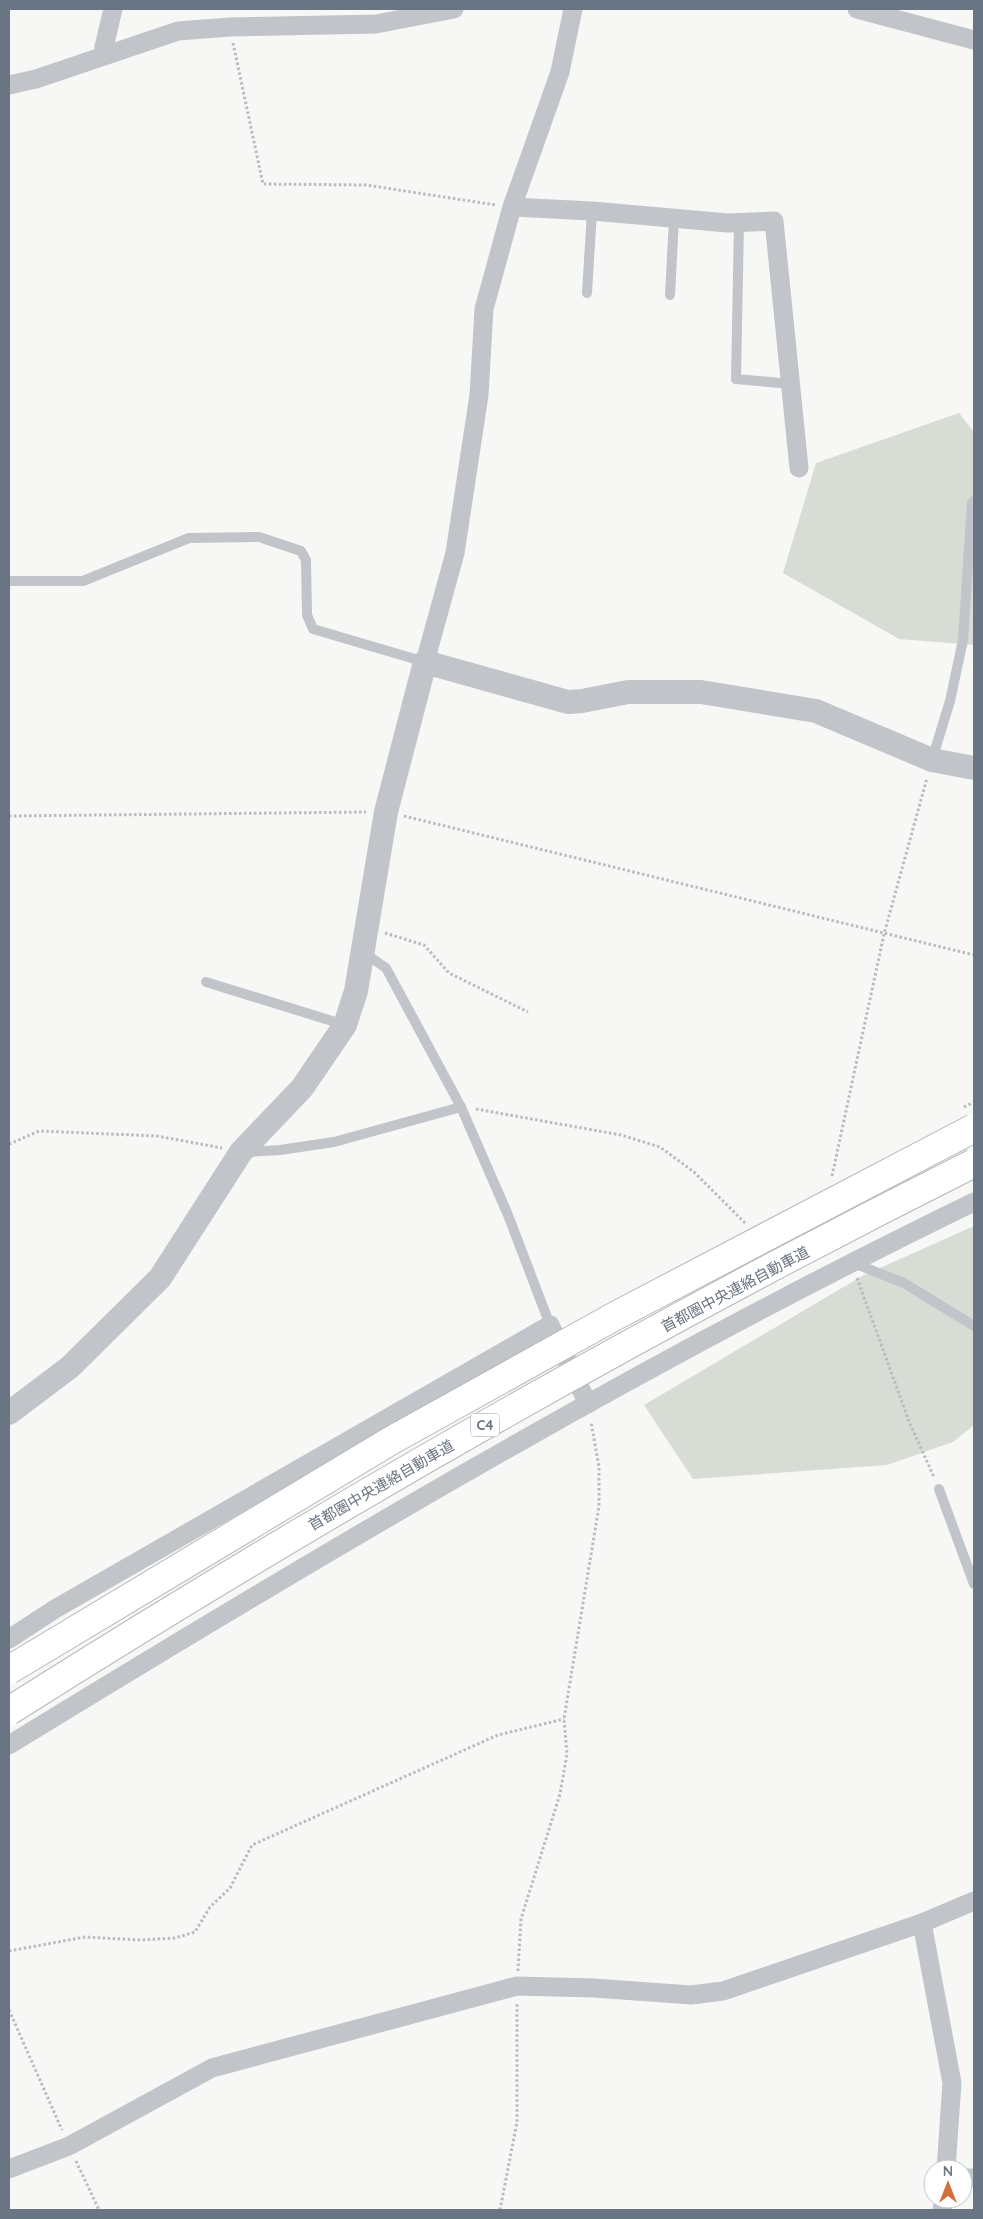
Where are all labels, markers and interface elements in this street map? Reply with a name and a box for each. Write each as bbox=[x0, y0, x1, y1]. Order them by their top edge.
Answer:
street label: 首都圏中央連絡自動車道 bbox=[658, 1242, 812, 1336]
road number: C4 bbox=[471, 1414, 499, 1436]
street label: 首都圏中央連絡自動車道 bbox=[305, 1436, 457, 1534]
north arrow bbox=[923, 2159, 973, 2209]
text: N bbox=[943, 2162, 953, 2180]

